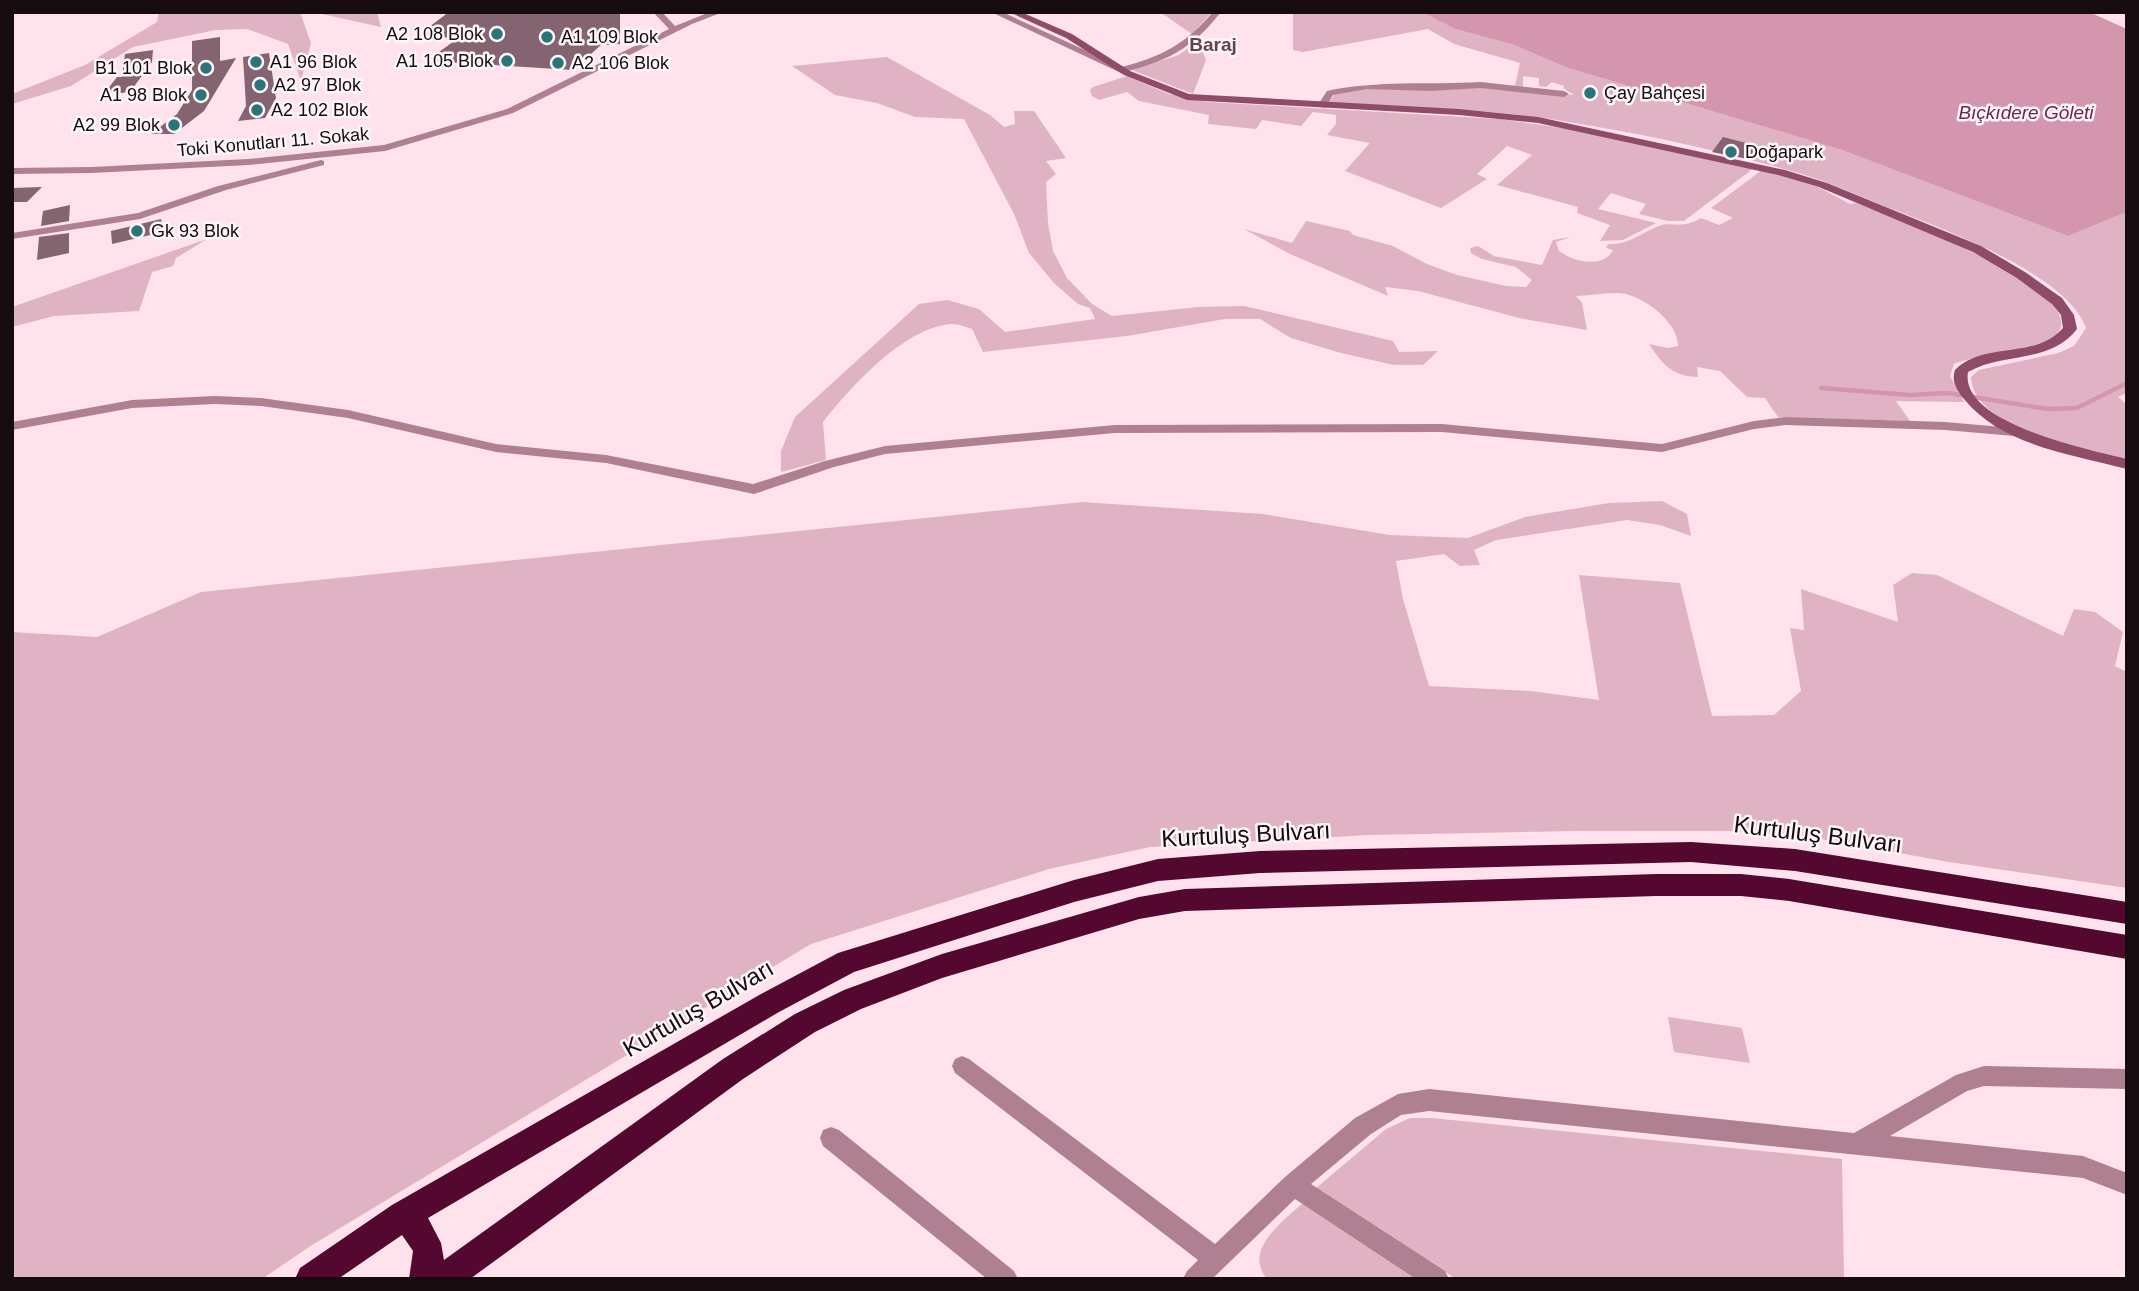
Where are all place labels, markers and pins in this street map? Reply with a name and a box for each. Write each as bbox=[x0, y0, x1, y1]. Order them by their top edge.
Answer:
place label: A2 108 Blok bbox=[386, 24, 484, 44]
marker: A2 108 Blok bbox=[489, 26, 505, 42]
place label: A1 109 Blok bbox=[561, 27, 659, 47]
marker: A1 109 Blok bbox=[539, 29, 555, 45]
place label: A1 105 Blok bbox=[396, 51, 494, 71]
place label: A1 96 Blok bbox=[270, 52, 358, 72]
marker: A1 105 Blok bbox=[499, 53, 515, 69]
place label: A2 106 Blok bbox=[572, 53, 670, 73]
marker: A1 96 Blok bbox=[248, 54, 264, 70]
marker: A2 106 Blok bbox=[550, 55, 566, 71]
place label: B1 101 Blok bbox=[95, 58, 193, 78]
marker: B1 101 Blok bbox=[198, 60, 214, 76]
place label: A2 97 Blok bbox=[274, 75, 362, 95]
marker: A2 97 Blok bbox=[252, 77, 268, 93]
place label: Çay Bahçesi bbox=[1604, 83, 1705, 103]
place label: A1 98 Blok bbox=[100, 85, 188, 105]
marker: Çay Bahçesi bbox=[1582, 85, 1598, 101]
marker: A1 98 Blok bbox=[193, 87, 209, 103]
place label: A2 102 Blok bbox=[271, 100, 369, 120]
marker: A2 102 Blok bbox=[249, 102, 265, 118]
place label: A2 99 Blok bbox=[73, 115, 161, 135]
marker: A2 99 Blok bbox=[166, 117, 182, 133]
place label: Doğapark bbox=[1745, 142, 1824, 162]
marker: Doğapark bbox=[1723, 144, 1739, 160]
place label: Gk 93 Blok bbox=[151, 221, 240, 241]
marker: Gk 93 Blok bbox=[129, 223, 145, 239]

